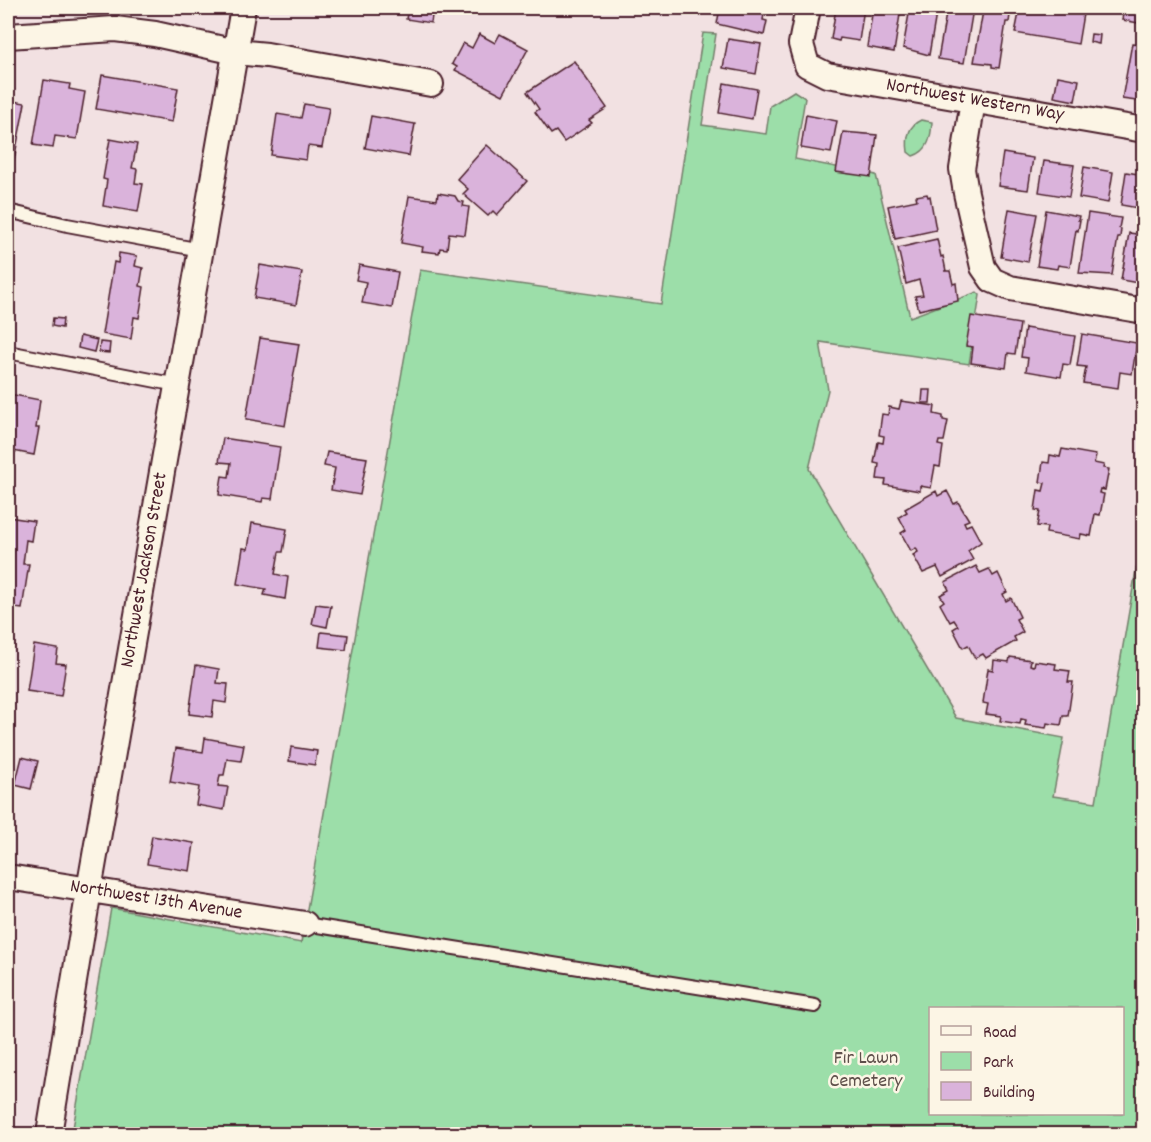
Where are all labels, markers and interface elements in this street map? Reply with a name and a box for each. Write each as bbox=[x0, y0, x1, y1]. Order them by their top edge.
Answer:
street label: Northwest Western Way bbox=[884, 71, 1067, 130]
street label: Northwest Jackson Street bbox=[114, 470, 176, 670]
street label: Northwest 13th Avenue bbox=[68, 873, 245, 928]
legend bbox=[929, 1007, 1124, 1115]
text: Road bbox=[983, 1021, 1017, 1046]
park label: Fir Lawn Cemetery bbox=[830, 1045, 903, 1096]
text: Park bbox=[983, 1051, 1014, 1076]
text: Building bbox=[983, 1081, 1035, 1106]

